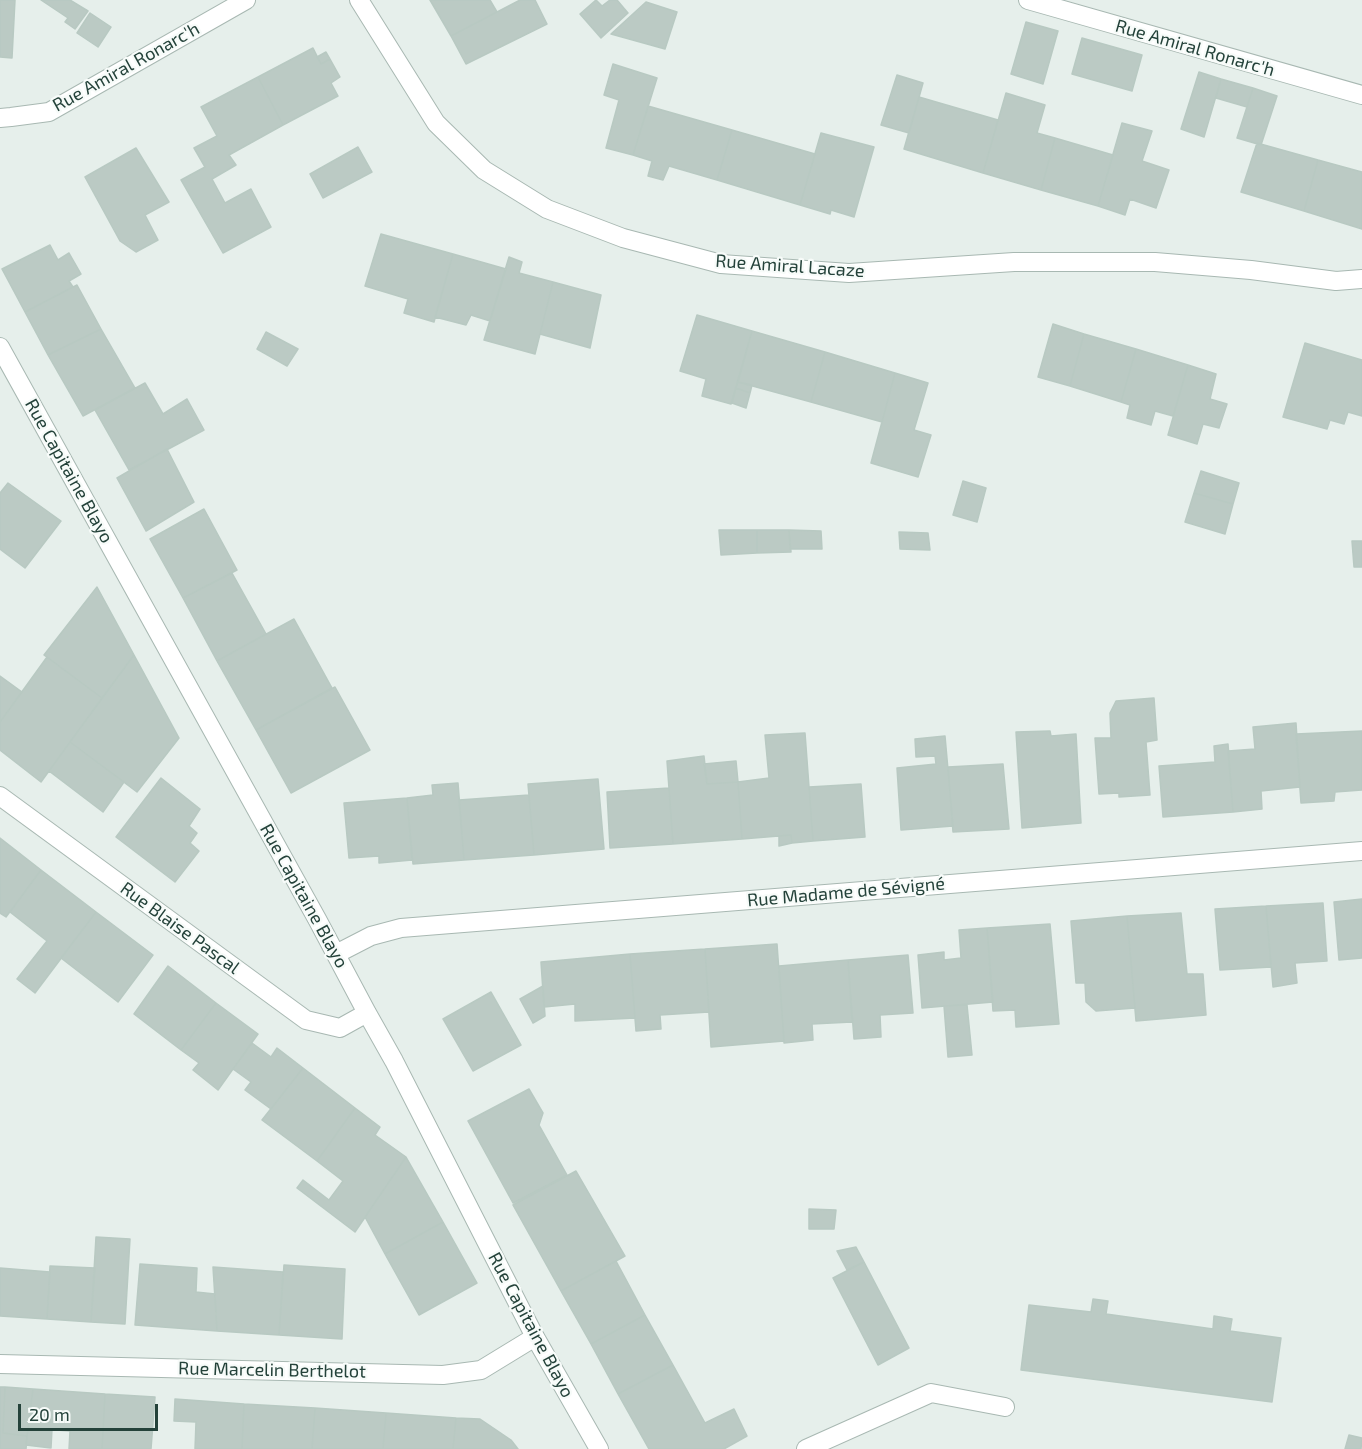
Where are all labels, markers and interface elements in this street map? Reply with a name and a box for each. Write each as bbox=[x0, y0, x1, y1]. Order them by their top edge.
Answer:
street label: Rue Amiral Ronarc'h bbox=[1113, 15, 1277, 81]
street label: Rue Amiral Ronarc'h bbox=[49, 18, 203, 116]
street label: Rue Amiral Lacaze bbox=[715, 250, 865, 282]
street label: Rue Capitaine Blayo bbox=[20, 395, 118, 547]
street label: Rue Capitaine Blayo bbox=[255, 820, 353, 972]
street label: Rue Madame de Sévigné bbox=[746, 873, 946, 911]
street label: Rue Blaise Pascal bbox=[116, 877, 244, 979]
street label: Rue Capitaine Blayo bbox=[484, 1249, 578, 1401]
street label: Rue Marcelin Berthelot bbox=[178, 1358, 366, 1382]
scale bar bbox=[21, 1392, 160, 1430]
text: 20 m bbox=[29, 1403, 70, 1425]

